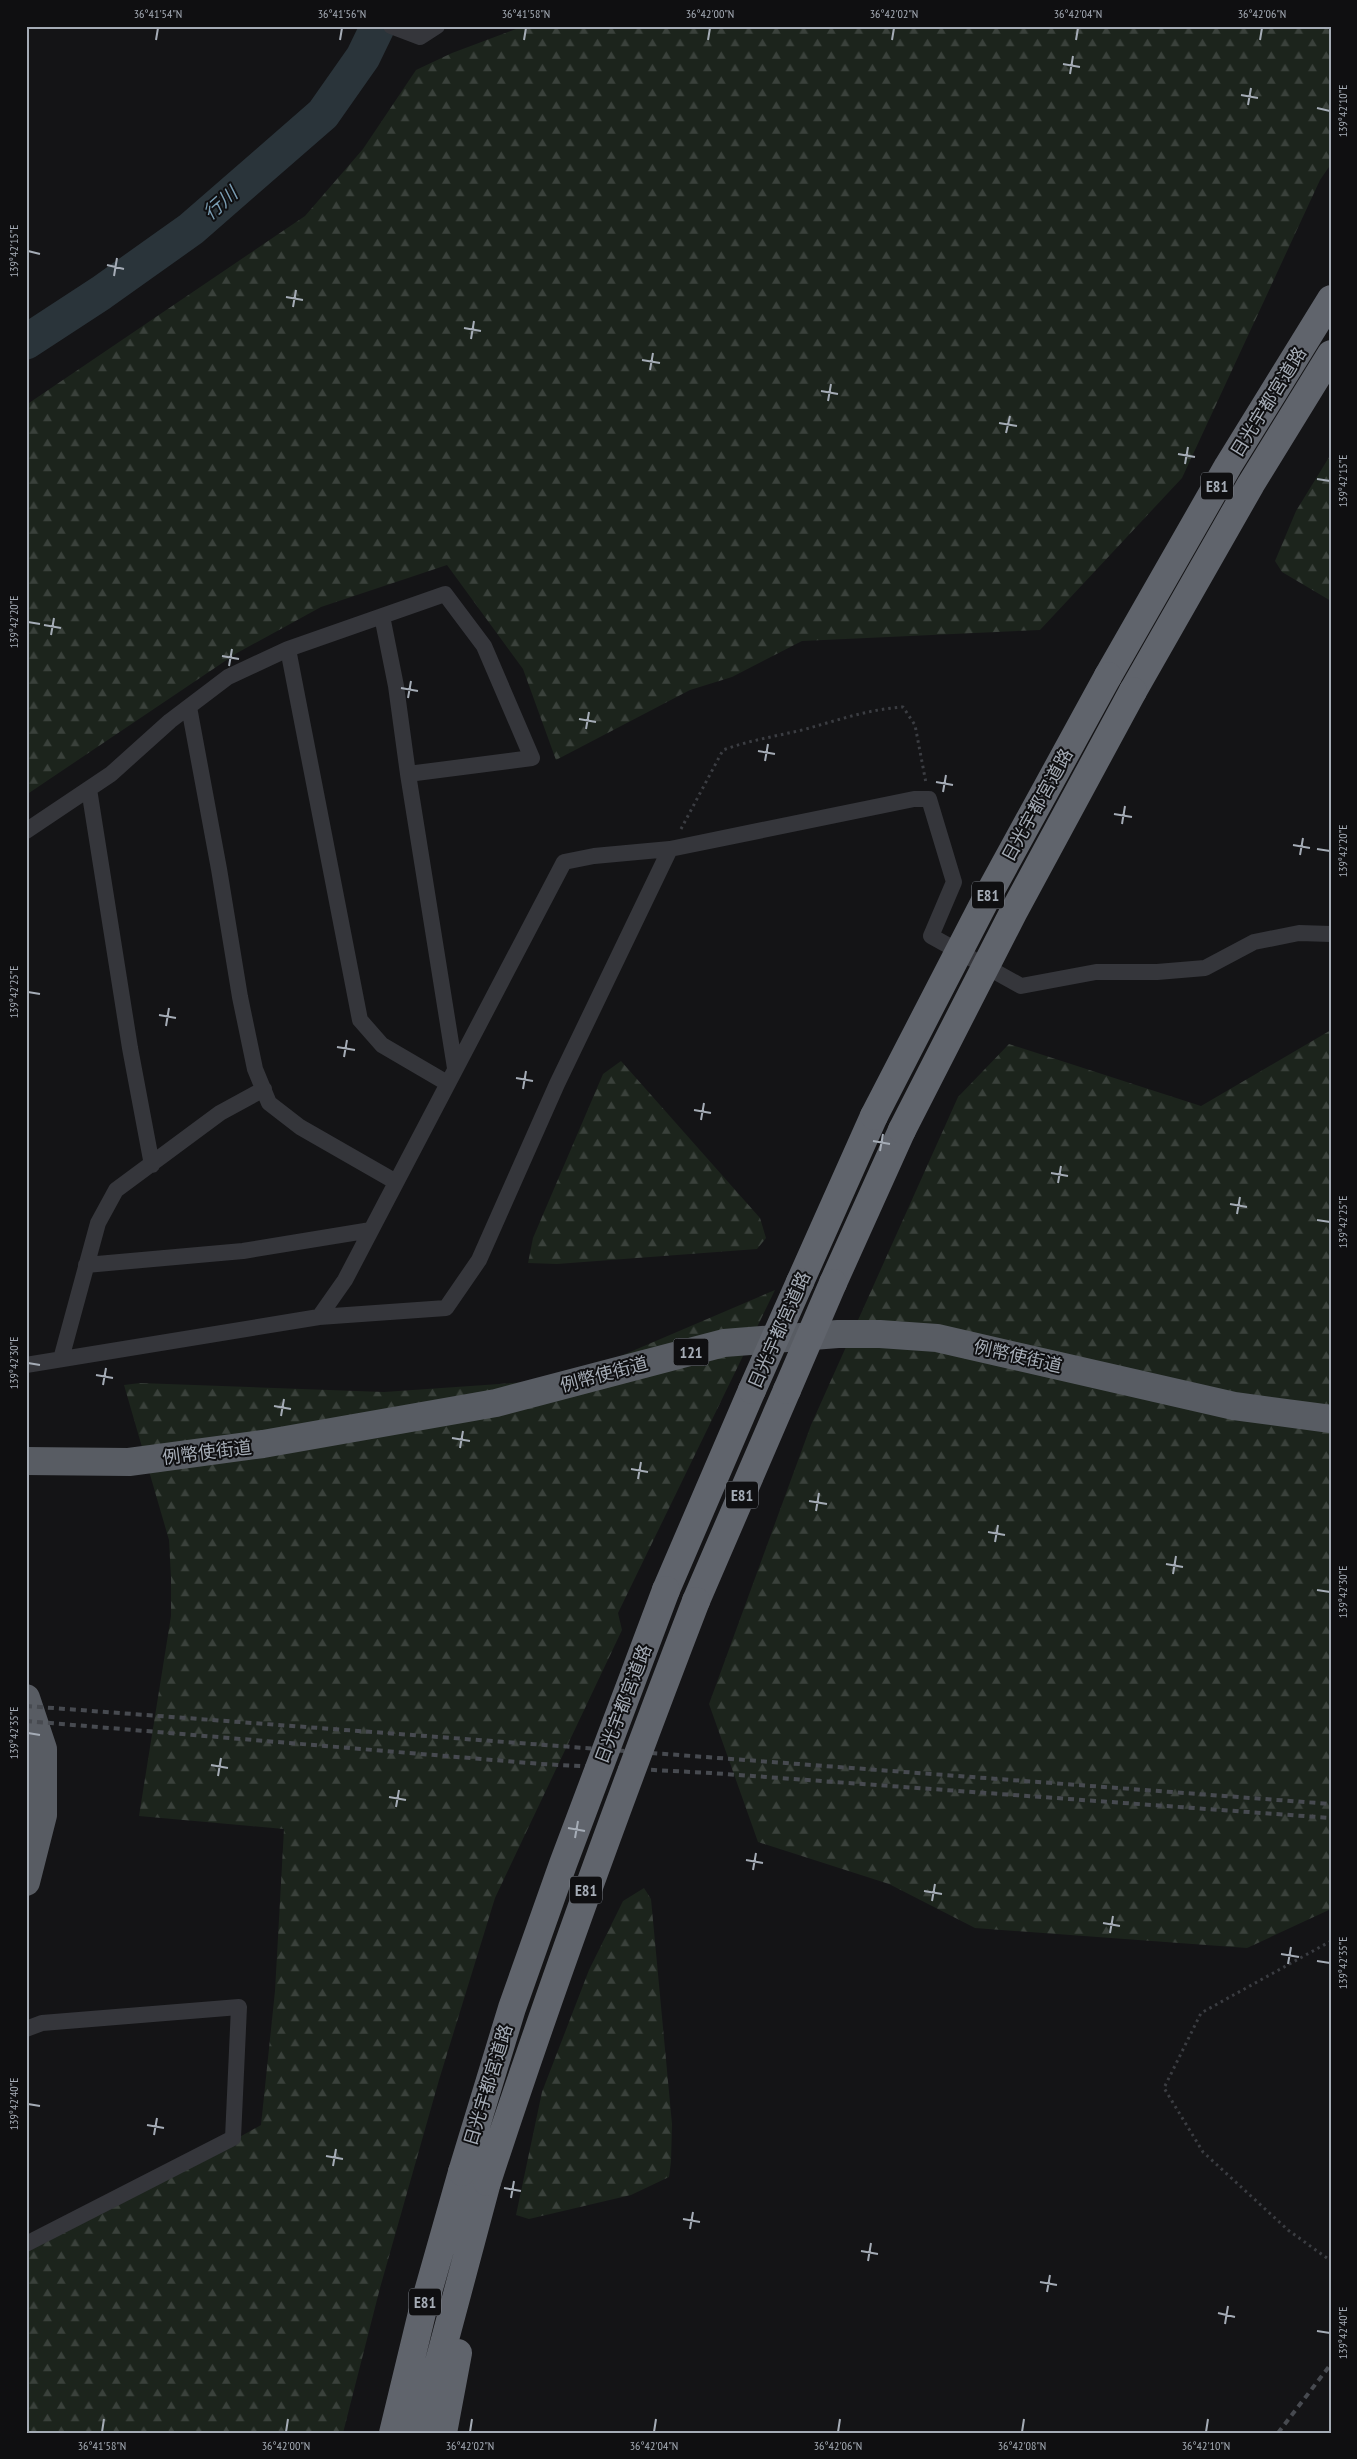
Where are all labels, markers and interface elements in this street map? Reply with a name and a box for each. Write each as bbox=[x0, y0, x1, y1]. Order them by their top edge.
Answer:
text: 36°41'54"N bbox=[134, 6, 182, 21]
text: 36°41'56"N bbox=[318, 6, 366, 21]
text: 36°41'58"N bbox=[502, 6, 550, 21]
text: 36°42'00"N bbox=[686, 6, 734, 21]
text: 36°42'02"N bbox=[870, 6, 918, 21]
text: 36°42'04"N bbox=[1054, 6, 1102, 21]
text: 36°42'06"N bbox=[1238, 6, 1286, 21]
text: 139°42'10"E bbox=[1335, 85, 1350, 137]
water label: 行川 bbox=[198, 180, 244, 225]
text: 139°42'15"E bbox=[6, 225, 21, 277]
street label: 日光宇都宮道路 bbox=[1225, 342, 1311, 462]
text: 139°42'15"E bbox=[1335, 455, 1350, 507]
road number: E81 bbox=[1201, 472, 1233, 500]
text: 139°42'20"E bbox=[6, 596, 21, 648]
street label: 日光宇都宮道路 bbox=[996, 744, 1078, 866]
text: 139°42'20"E bbox=[1335, 825, 1350, 877]
road number: E81 bbox=[972, 882, 1004, 908]
text: 139°42'25"E bbox=[6, 966, 21, 1018]
text: 139°42'25"E bbox=[1335, 1196, 1350, 1248]
street label: 日光宇都宮道路 bbox=[743, 1268, 815, 1392]
street label: 例幣使街道 bbox=[972, 1335, 1064, 1377]
text: 139°42'30"E bbox=[6, 1337, 21, 1389]
road number: 121 bbox=[674, 1338, 708, 1365]
street label: 例幣使街道 bbox=[558, 1351, 650, 1397]
street label: 例幣使街道 bbox=[161, 1435, 253, 1469]
road number: E81 bbox=[726, 1482, 758, 1508]
text: 139°42'30"E bbox=[1335, 1566, 1350, 1618]
street label: 日光宇都宮道路 bbox=[590, 1641, 656, 1767]
text: 139°42'35"E bbox=[6, 1707, 21, 1759]
road number: E81 bbox=[570, 1876, 602, 1904]
text: 139°42'35"E bbox=[1335, 1937, 1350, 1989]
street label: 日光宇都宮道路 bbox=[459, 2021, 517, 2149]
text: 139°42'40"E bbox=[6, 2078, 21, 2130]
road number: E81 bbox=[409, 2288, 441, 2316]
text: 139°42'40"E bbox=[1335, 2307, 1350, 2359]
text: 36°41'58"N bbox=[78, 2438, 126, 2453]
text: 36°42'00"N bbox=[262, 2438, 310, 2453]
text: 36°42'02"N bbox=[446, 2438, 494, 2453]
text: 36°42'04"N bbox=[630, 2438, 678, 2453]
text: 36°42'06"N bbox=[814, 2438, 862, 2453]
text: 36°42'08"N bbox=[998, 2438, 1046, 2453]
text: 36°42'10"N bbox=[1182, 2438, 1230, 2453]

